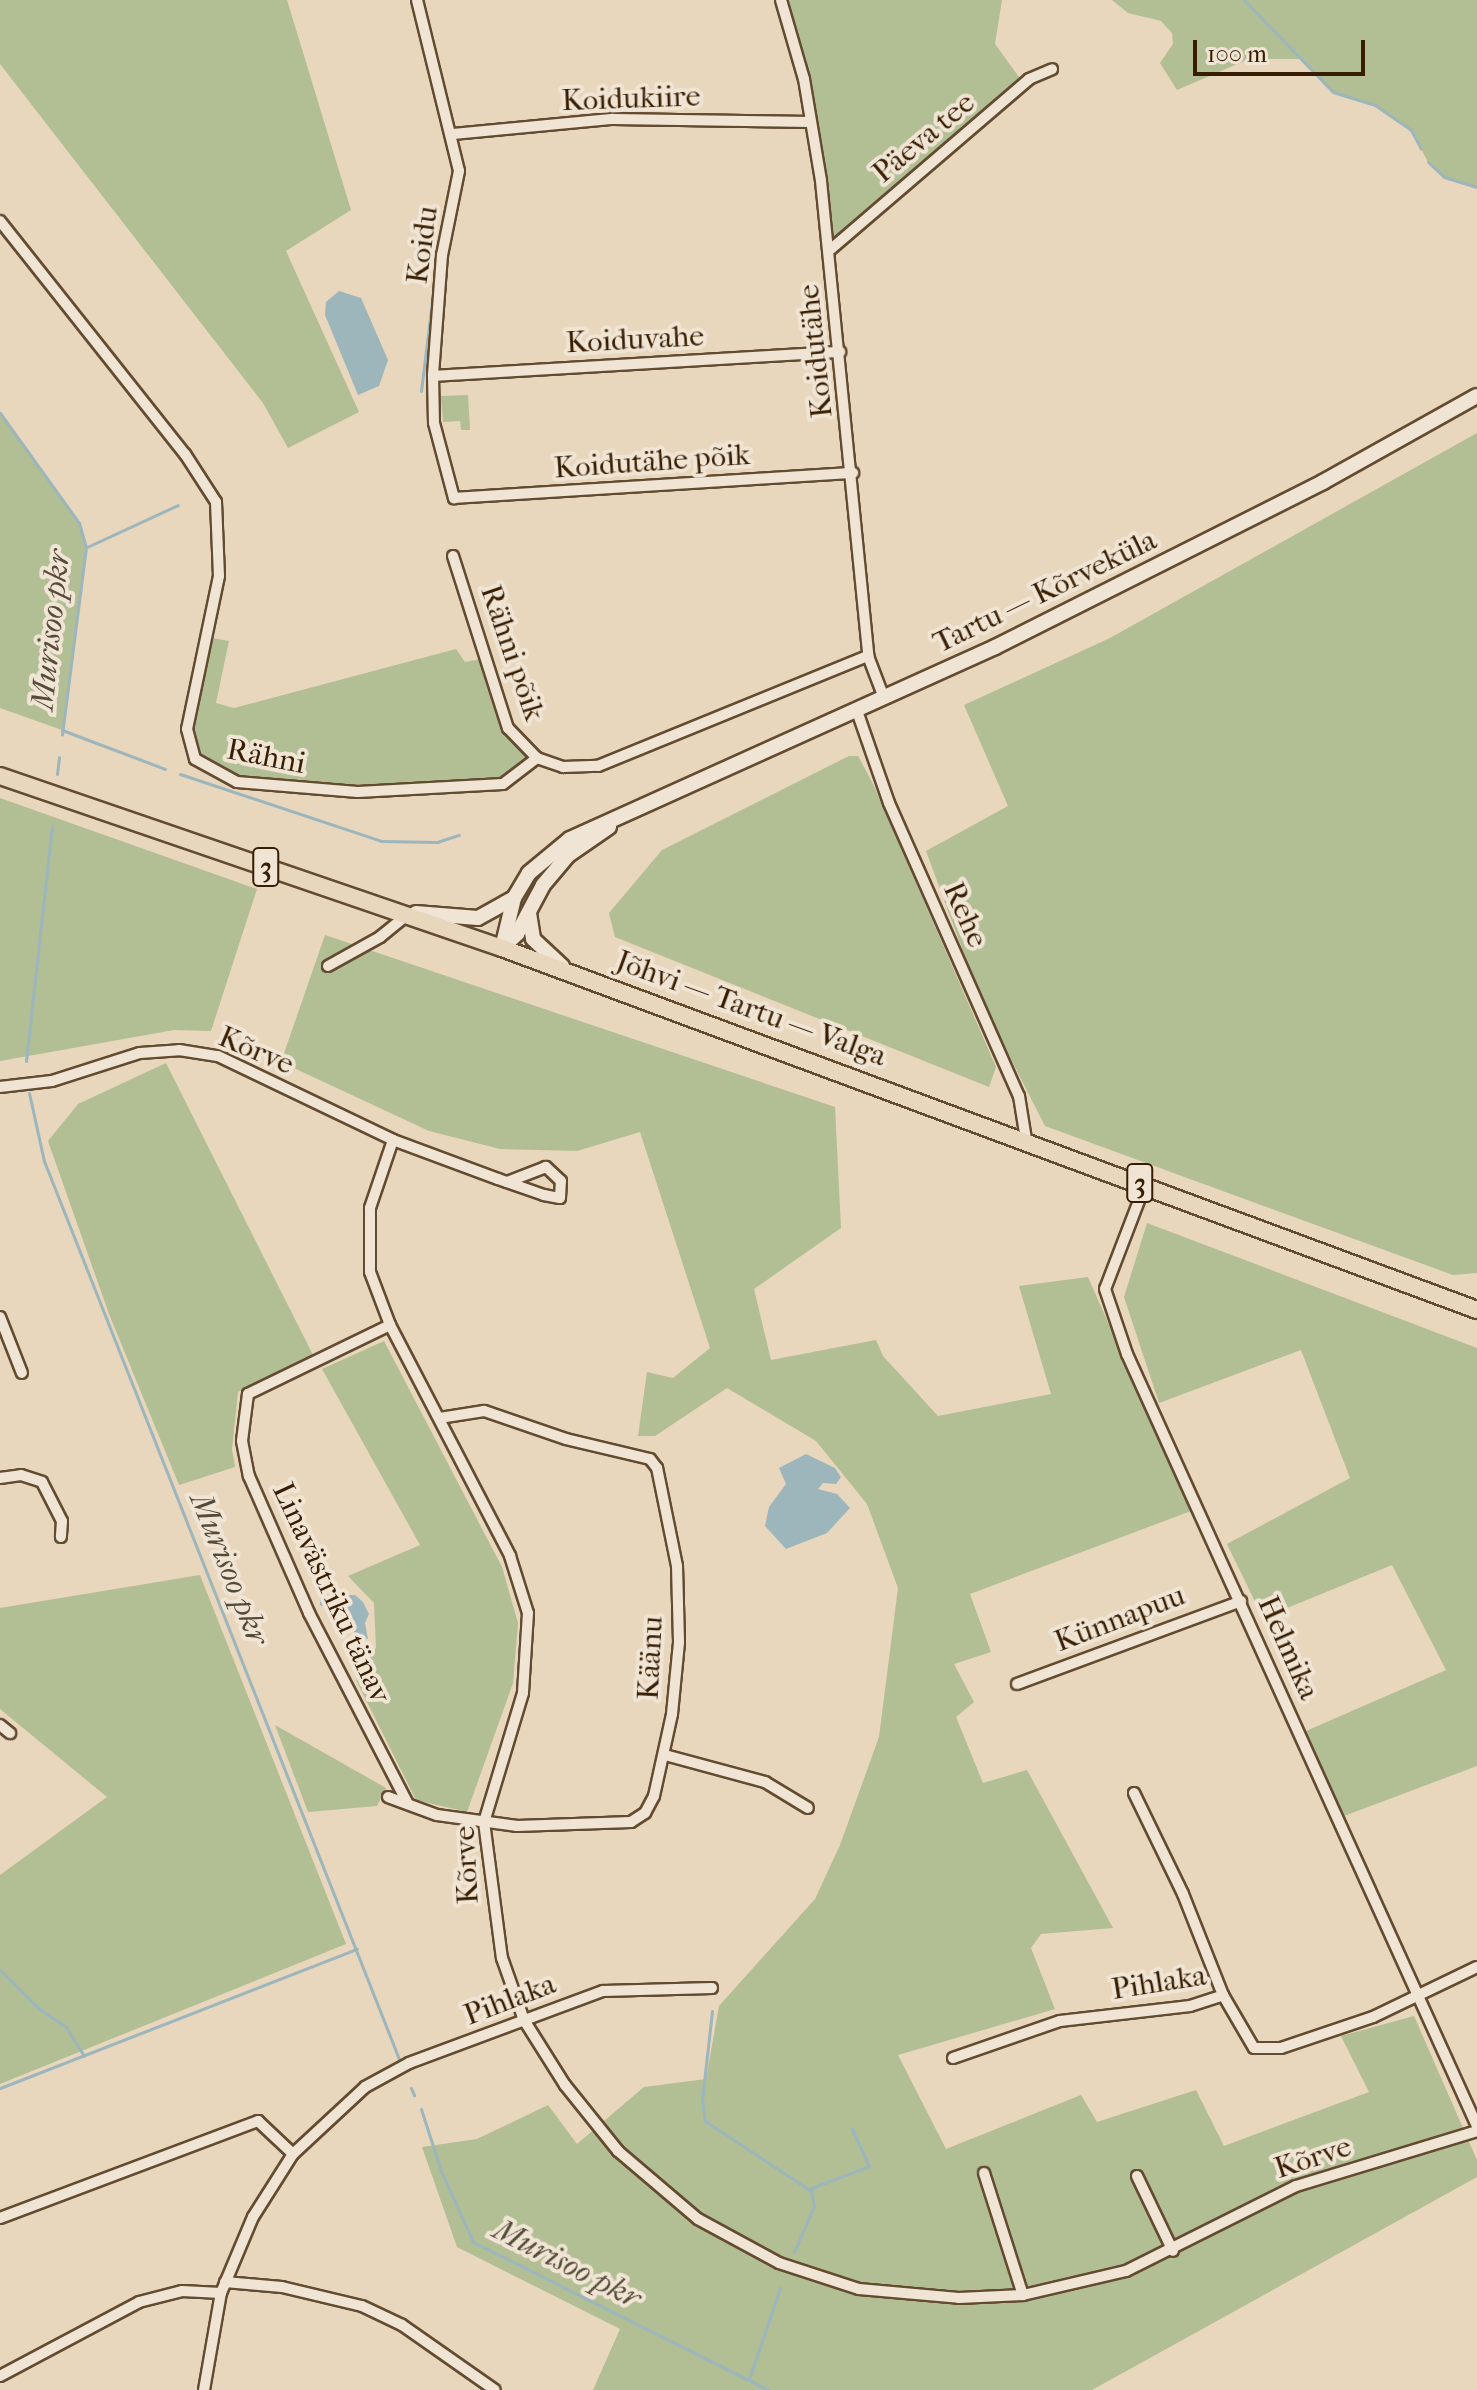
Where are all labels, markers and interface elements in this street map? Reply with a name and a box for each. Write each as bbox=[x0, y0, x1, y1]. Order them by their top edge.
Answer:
scale bar bbox=[1197, 24, 1369, 74]
text: 100 m bbox=[1207, 40, 1267, 68]
street label: Koidukiire bbox=[561, 79, 701, 119]
street label: Päeva tee bbox=[866, 85, 982, 191]
street label: Koidu bbox=[400, 204, 446, 286]
street label: Koidutähe bbox=[791, 282, 841, 420]
street label: Koiduvahe bbox=[565, 318, 705, 362]
street label: Koidutähe põik bbox=[553, 437, 751, 487]
street label: Tartu — Kõrveküla bbox=[928, 522, 1162, 662]
water label: Murisoo pkr bbox=[24, 548, 78, 712]
street label: Rähni põik bbox=[472, 580, 552, 726]
street label: Rähni bbox=[224, 732, 308, 782]
road number: 3 bbox=[252, 843, 280, 891]
street label: Rehe bbox=[935, 877, 995, 953]
street label: Jõhvi — Tartu — Valga bbox=[611, 943, 891, 1075]
street label: Kõrve bbox=[213, 1019, 299, 1083]
road number: 3 bbox=[1126, 1159, 1154, 1207]
street label: Linavästriku tänav bbox=[264, 1477, 398, 1709]
water label: Murisoo pkr bbox=[181, 1487, 277, 1651]
street label: Künnapuu bbox=[1050, 1578, 1190, 1660]
street label: Helmika bbox=[1249, 1591, 1327, 1705]
street label: Käänu bbox=[631, 1615, 671, 1701]
street label: Kõrve bbox=[447, 1825, 487, 1905]
street label: Pihlaka bbox=[1109, 1958, 1209, 2008]
street label: Pihlaka bbox=[459, 1966, 561, 2034]
street label: Kõrve bbox=[1270, 2129, 1356, 2187]
water label: Murisoo pkr bbox=[487, 2210, 647, 2318]

